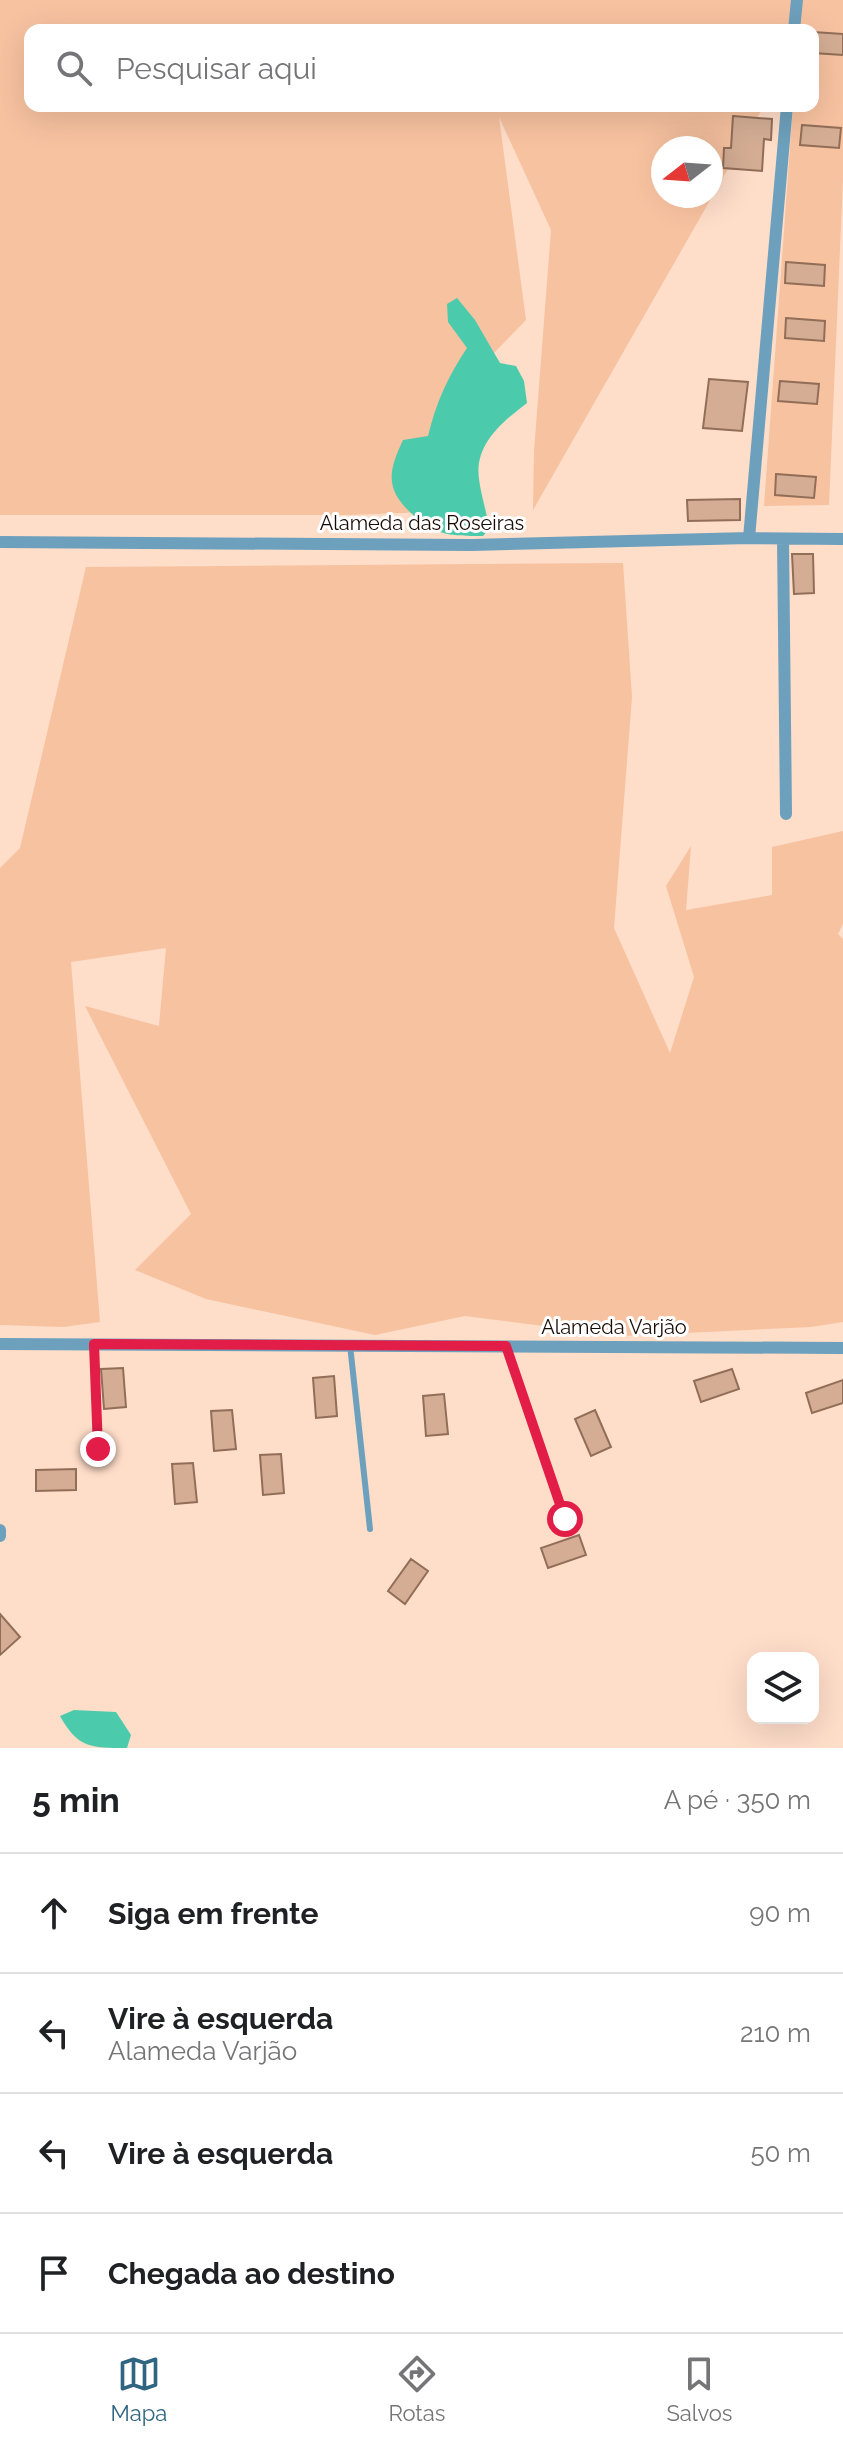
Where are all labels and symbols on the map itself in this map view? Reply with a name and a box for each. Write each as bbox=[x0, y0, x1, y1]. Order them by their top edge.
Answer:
north arrow bbox=[651, 136, 723, 208]
street label: Alameda das Roseiras bbox=[320, 511, 524, 535]
street label: Alameda Varjão bbox=[541, 1315, 687, 1339]
route end bbox=[80, 1431, 116, 1467]
route start bbox=[547, 1501, 583, 1537]

